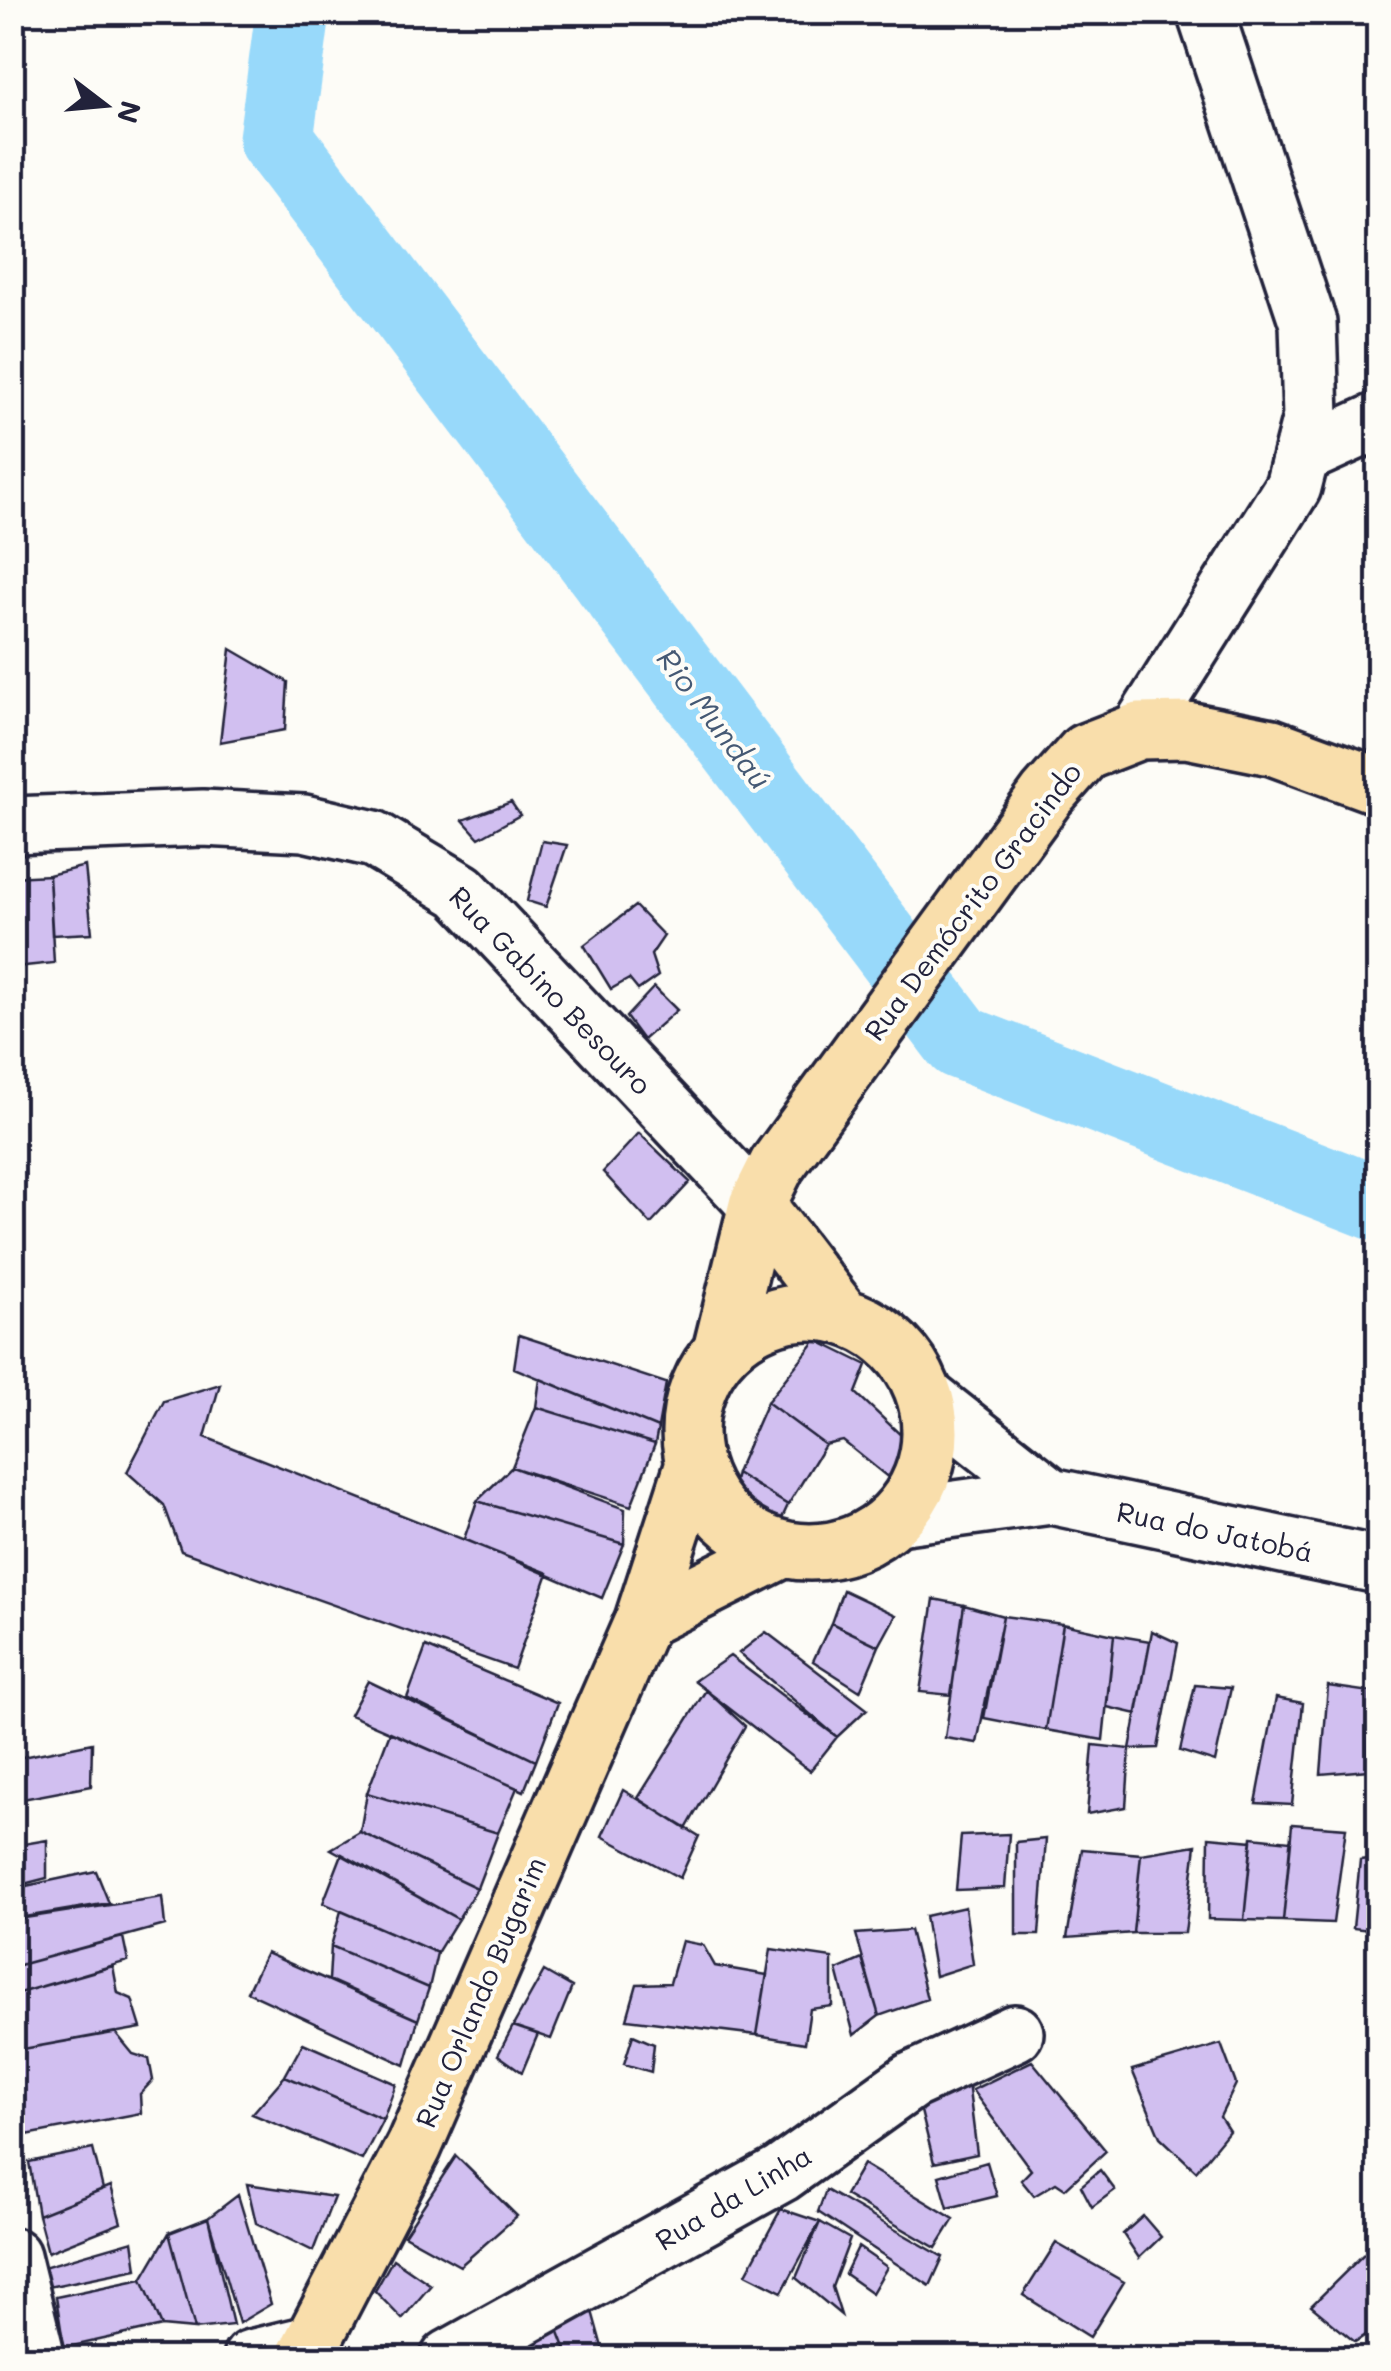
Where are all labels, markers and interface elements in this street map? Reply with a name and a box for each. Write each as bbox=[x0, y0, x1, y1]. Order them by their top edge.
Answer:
north arrow bbox=[55, 55, 155, 155]
text: N bbox=[110, 97, 150, 127]
water label: Rio Mundaú bbox=[649, 639, 781, 797]
street label: Rua Demócrito Gracindo bbox=[856, 755, 1088, 1047]
street label: Rua Gabino Besouro bbox=[442, 878, 660, 1102]
street label: Rua do Jatobá bbox=[1113, 1493, 1317, 1569]
street label: Rua Orlando Bugarim bbox=[407, 1851, 553, 2133]
street label: Rua da Linha bbox=[648, 2136, 818, 2258]

